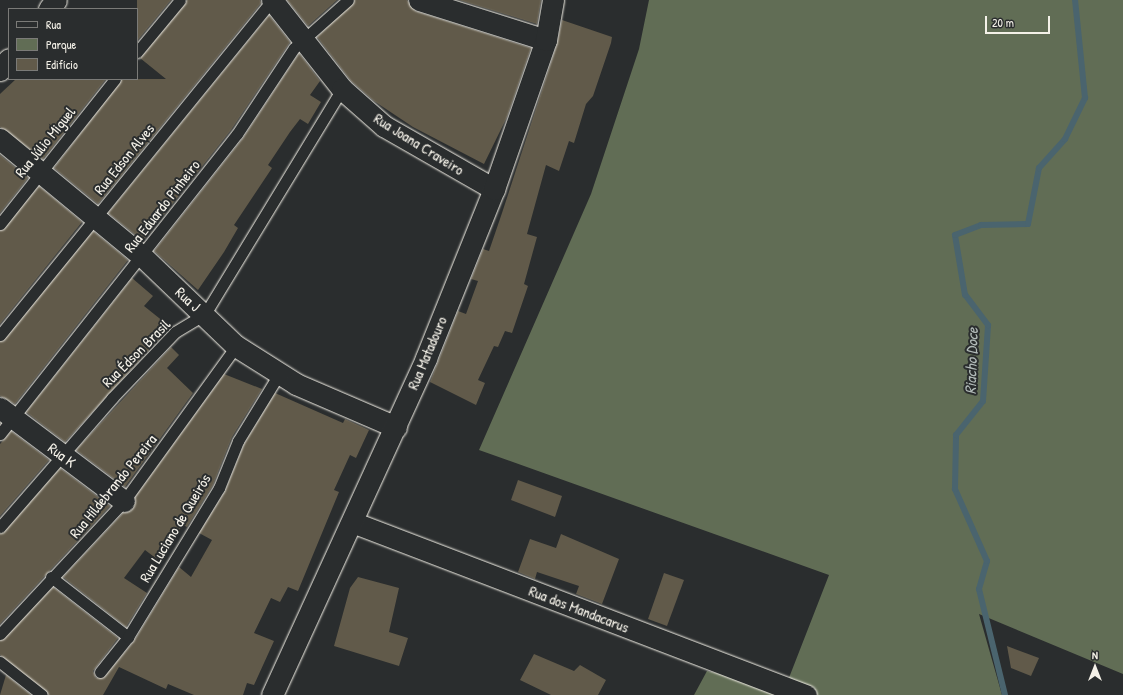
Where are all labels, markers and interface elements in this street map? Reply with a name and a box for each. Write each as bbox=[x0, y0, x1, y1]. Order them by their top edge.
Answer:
legend bbox=[8, 8, 138, 80]
scale bar bbox=[987, 8, 1052, 34]
text: 20 m bbox=[992, 14, 1014, 31]
text: Rua bbox=[46, 16, 61, 33]
text: Parque bbox=[46, 36, 76, 53]
text: Edifício bbox=[46, 56, 78, 73]
street label: Rua Júlio Miguel bbox=[11, 103, 79, 181]
street label: Rua Joana Craveiro bbox=[371, 109, 467, 179]
street label: Rua Edson Alves bbox=[90, 120, 158, 198]
street label: Rua Eduardo Pinheiro bbox=[120, 156, 204, 256]
street label: Rua J bbox=[172, 283, 204, 315]
street label: Rua Matadouro bbox=[404, 314, 450, 392]
street label: Rua Édson Brasil bbox=[98, 315, 174, 391]
water label: Riacho Doce bbox=[960, 327, 982, 395]
street label: Rua Hildebrando Pereira bbox=[66, 431, 160, 541]
street label: Rua K bbox=[45, 439, 79, 471]
street label: Rua Luciano de Queirós bbox=[136, 471, 214, 585]
street label: Rua dos Mandacarus bbox=[526, 582, 632, 636]
north arrow bbox=[1075, 647, 1115, 687]
text: N bbox=[1092, 648, 1098, 662]

